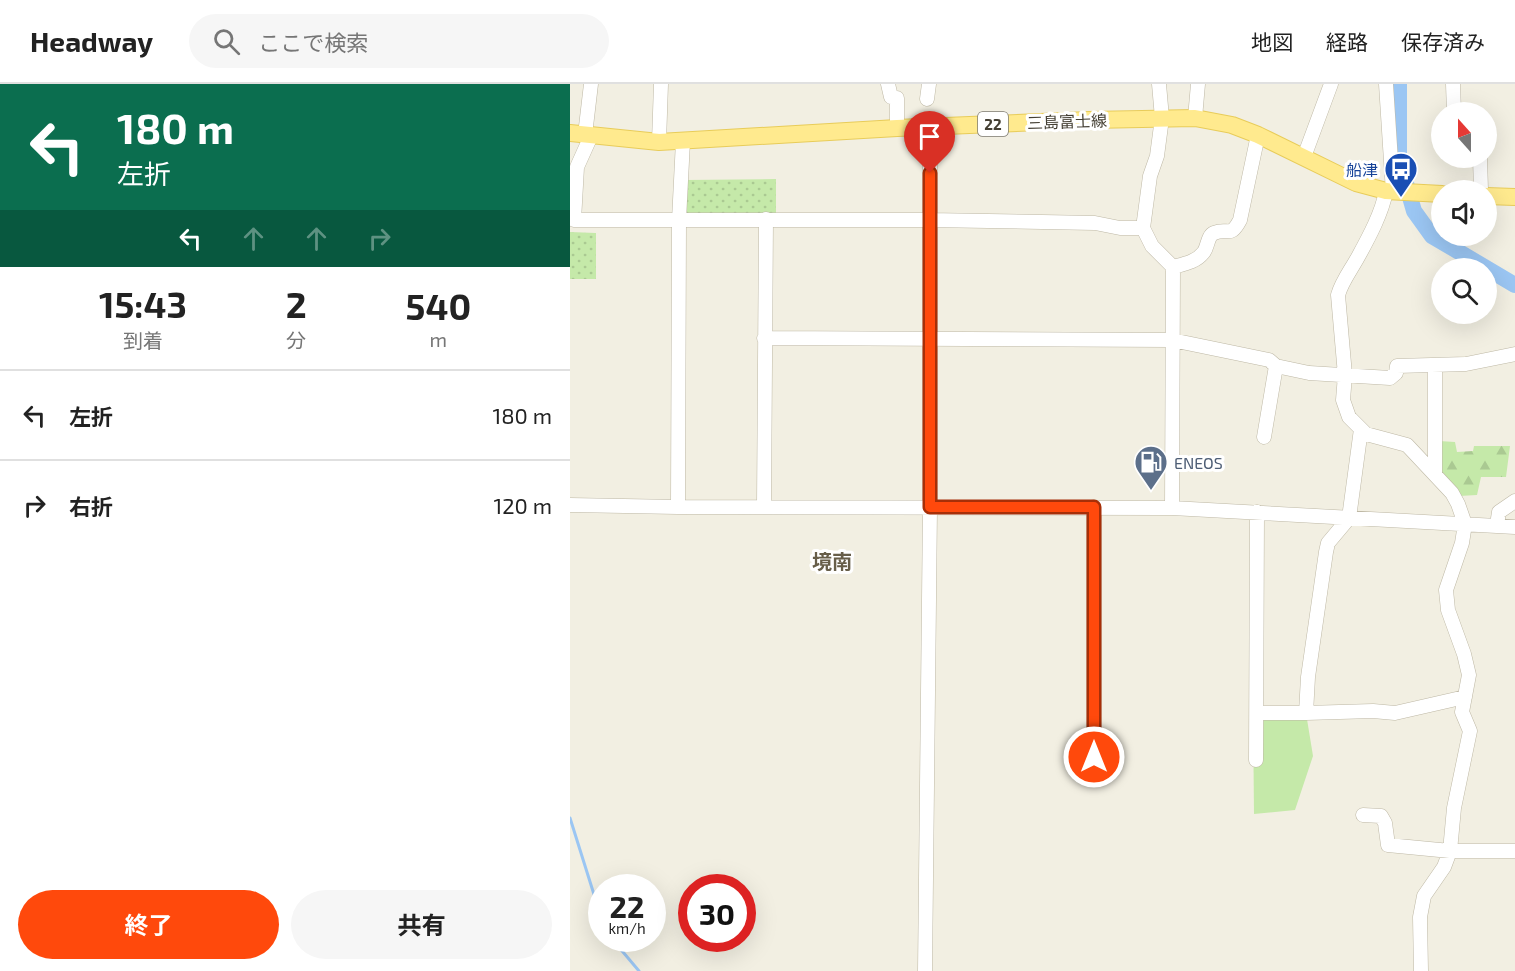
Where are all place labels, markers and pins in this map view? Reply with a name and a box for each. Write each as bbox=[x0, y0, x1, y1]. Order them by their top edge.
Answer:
pin bbox=[904, 111, 955, 173]
bus stop icon: 船津 bbox=[1383, 151, 1419, 198]
place label: 船津 bbox=[1346, 160, 1378, 179]
fuel station icon: ENEOS bbox=[1133, 444, 1169, 491]
place label: ENEOS bbox=[1174, 453, 1223, 472]

